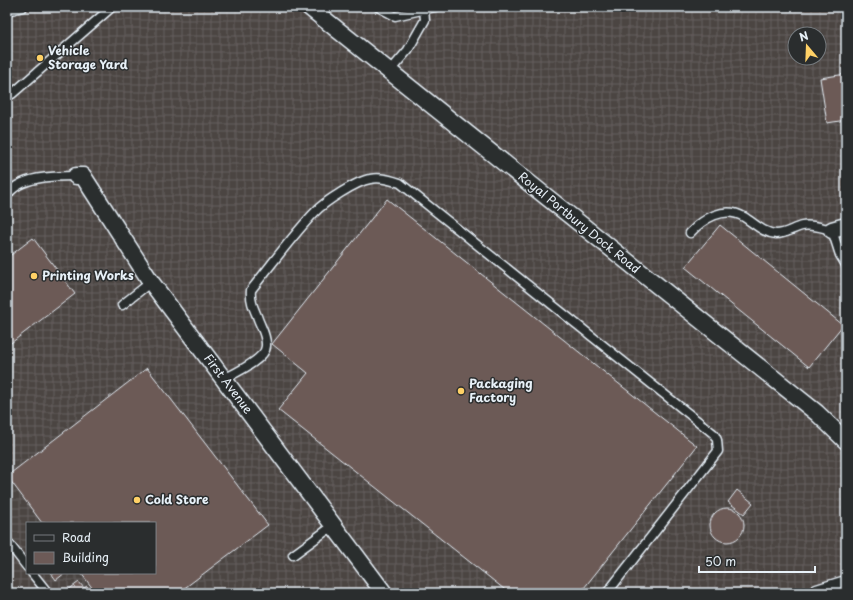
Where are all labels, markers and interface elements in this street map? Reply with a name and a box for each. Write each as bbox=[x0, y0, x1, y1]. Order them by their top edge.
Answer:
north arrow bbox=[787, 26, 827, 66]
text: N bbox=[797, 27, 811, 46]
place label: Vehicle Storage Yard bbox=[48, 41, 128, 73]
marker: Vehicle Storage Yard bbox=[35, 53, 45, 63]
street label: Royal Portbury Dock Road bbox=[515, 167, 645, 277]
place label: Printing Works bbox=[42, 266, 134, 284]
marker: Printing Works bbox=[29, 271, 39, 281]
street label: First Avenue bbox=[200, 350, 258, 418]
place label: Packaging Factory bbox=[469, 374, 533, 406]
marker: Packaging Factory bbox=[456, 386, 466, 396]
place label: Cold Store bbox=[145, 490, 209, 508]
marker: Cold Store bbox=[132, 495, 142, 505]
legend bbox=[26, 522, 156, 574]
text: Road bbox=[62, 528, 91, 546]
text: Building bbox=[62, 548, 109, 566]
scale bar bbox=[699, 548, 815, 574]
text: 50 m bbox=[705, 552, 736, 570]

